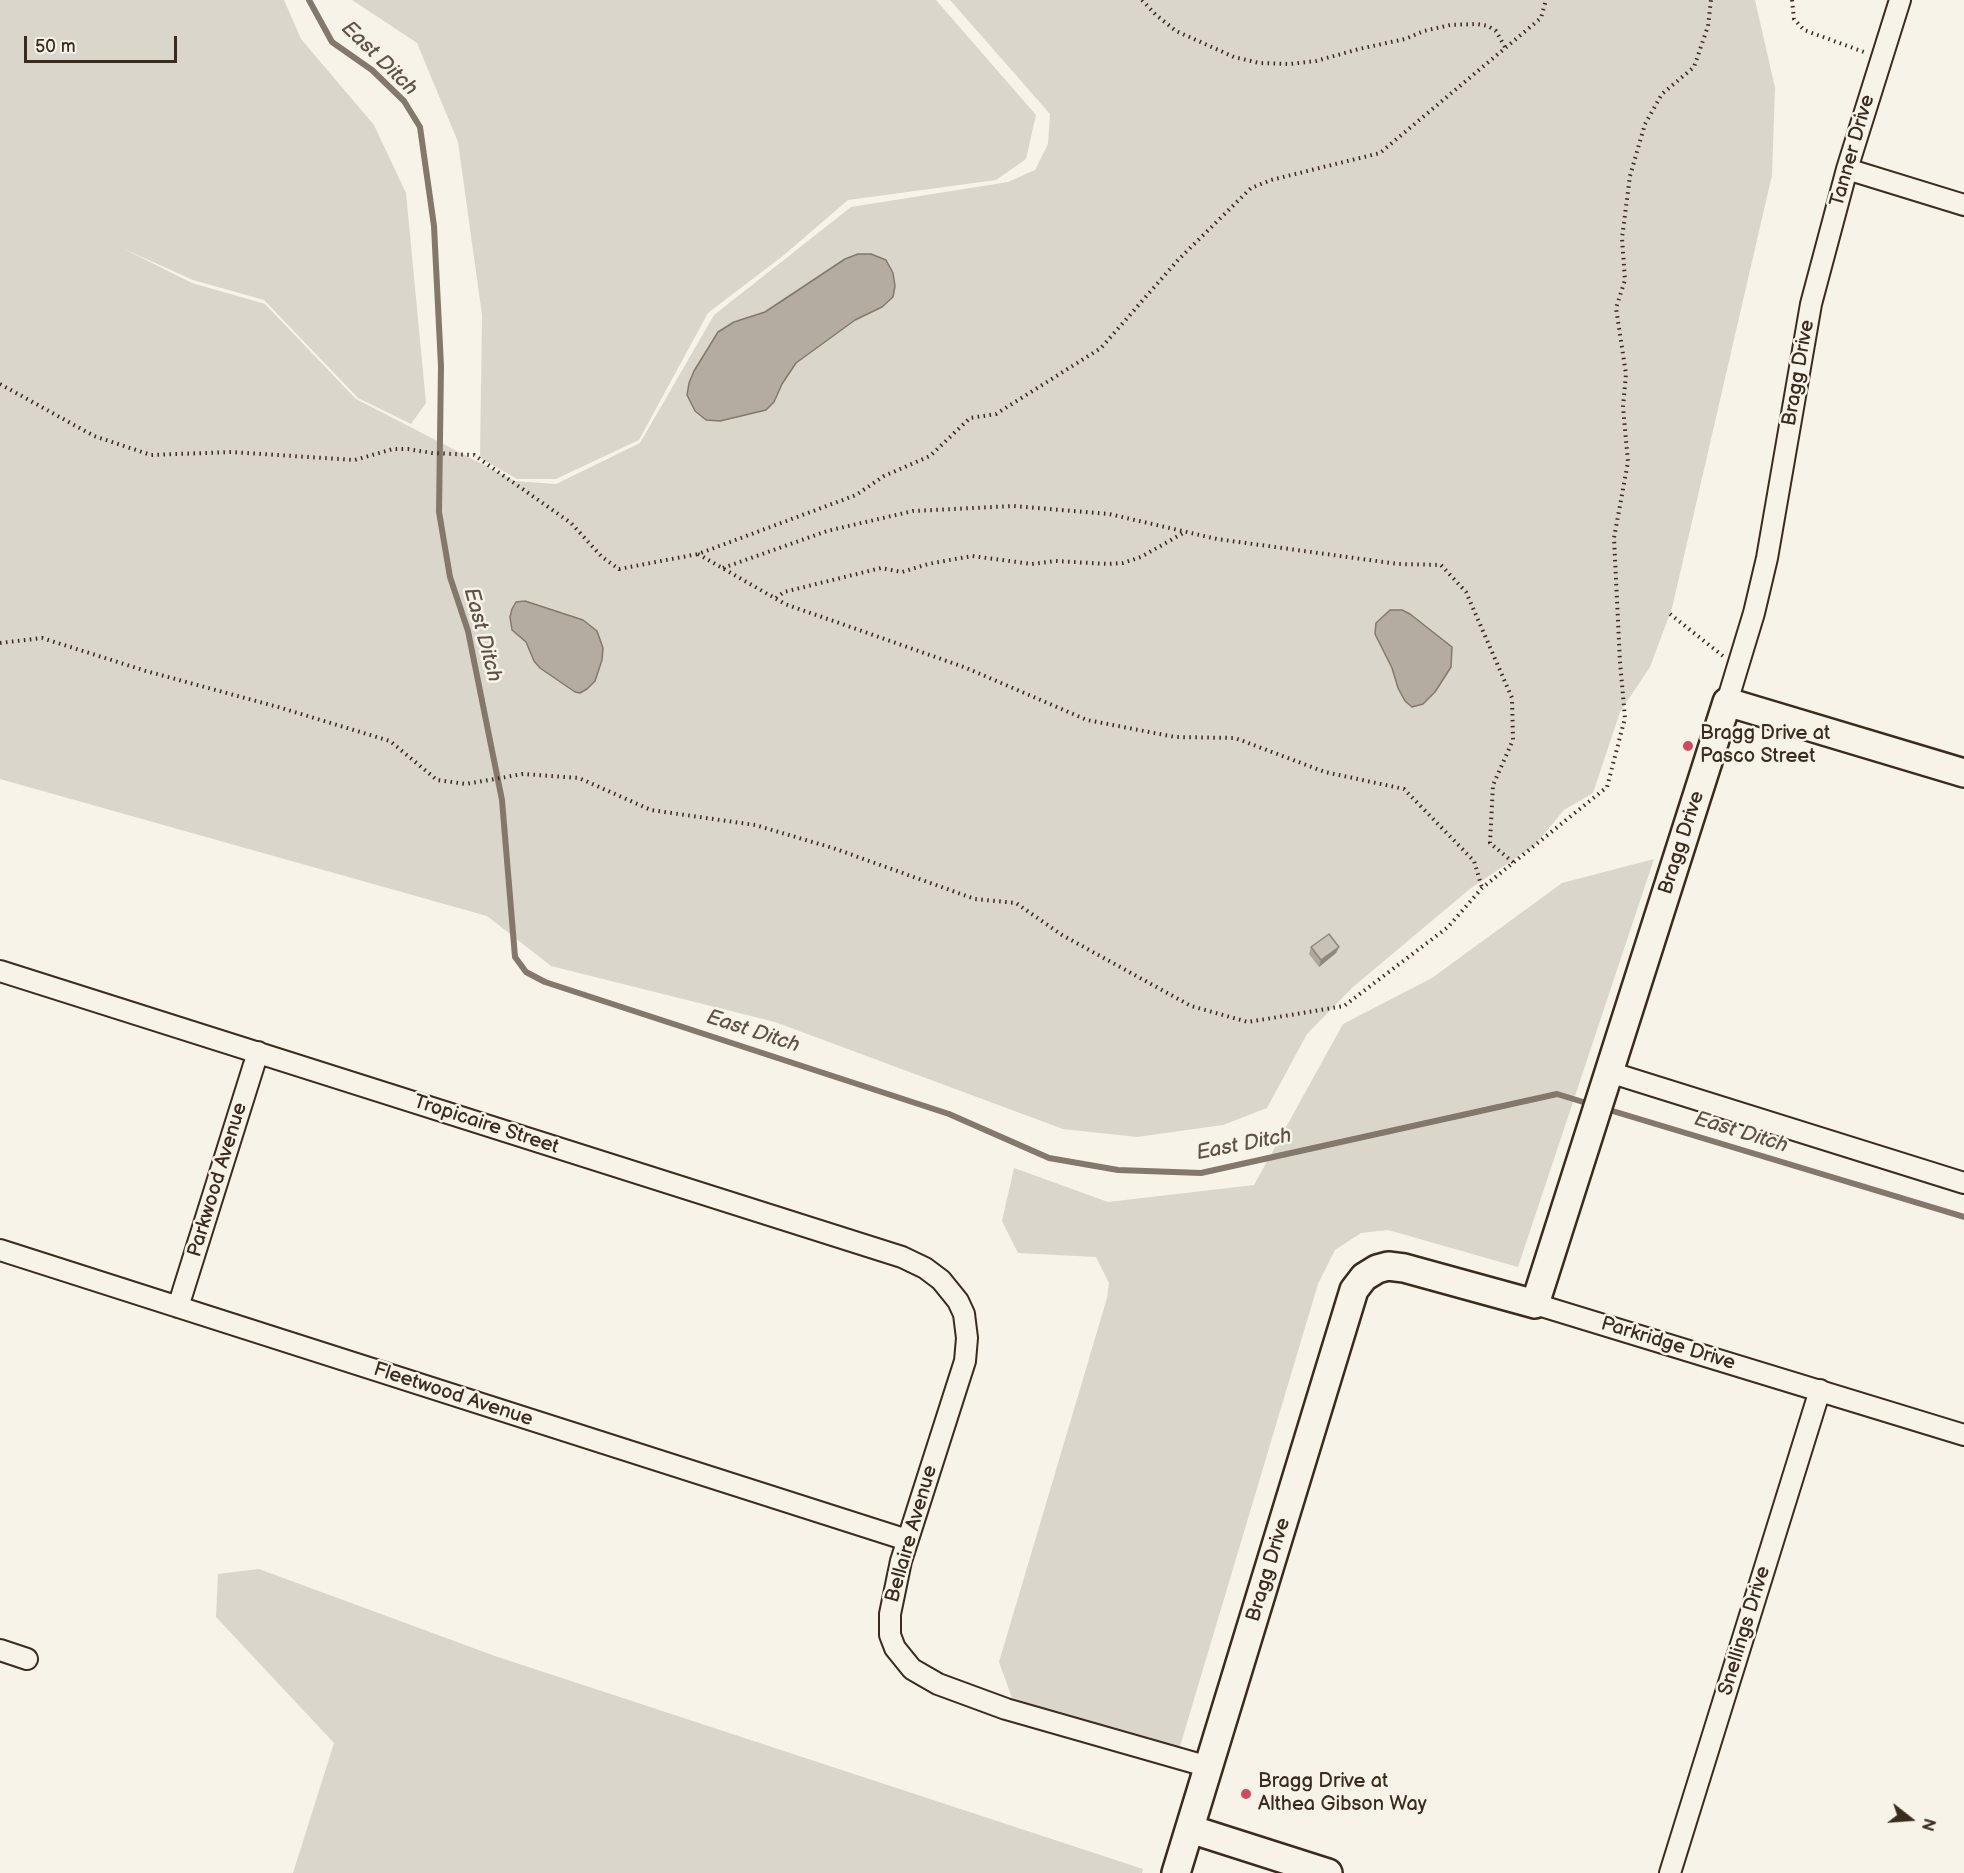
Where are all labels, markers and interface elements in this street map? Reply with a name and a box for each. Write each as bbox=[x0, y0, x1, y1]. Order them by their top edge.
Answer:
water label: East Ditch bbox=[336, 16, 422, 102]
scale bar bbox=[27, 24, 180, 62]
text: 50 m bbox=[35, 36, 76, 57]
street label: Tanner Drive bbox=[1826, 92, 1880, 210]
street label: Bragg Drive bbox=[1778, 318, 1820, 428]
water label: East Ditch bbox=[457, 585, 507, 685]
place label: Bragg Drive at Pasco Street bbox=[1700, 722, 1830, 769]
marker: Bragg Drive at Pasco Street bbox=[1681, 739, 1695, 753]
street label: Bragg Drive bbox=[1654, 788, 1710, 898]
water label: East Ditch bbox=[703, 1005, 803, 1059]
street label: Tropicaire Street bbox=[410, 1090, 562, 1160]
street label: Parkwood Avenue bbox=[183, 1100, 253, 1260]
water label: East Ditch bbox=[1691, 1107, 1791, 1159]
water label: East Ditch bbox=[1194, 1123, 1294, 1167]
street label: Parkridge Drive bbox=[1598, 1312, 1738, 1376]
street label: Fleetwood Avenue bbox=[370, 1358, 536, 1432]
street label: Bellaire Avenue bbox=[881, 1463, 943, 1605]
street label: Bragg Drive bbox=[1242, 1515, 1296, 1625]
street label: Snellings Drive bbox=[1714, 1563, 1776, 1699]
place label: Bragg Drive at Althea Gibson Way bbox=[1258, 1770, 1427, 1817]
marker: Bragg Drive at Althea Gibson Way bbox=[1239, 1787, 1253, 1801]
north arrow bbox=[1880, 1789, 1940, 1849]
text: N bbox=[1917, 1816, 1939, 1833]

